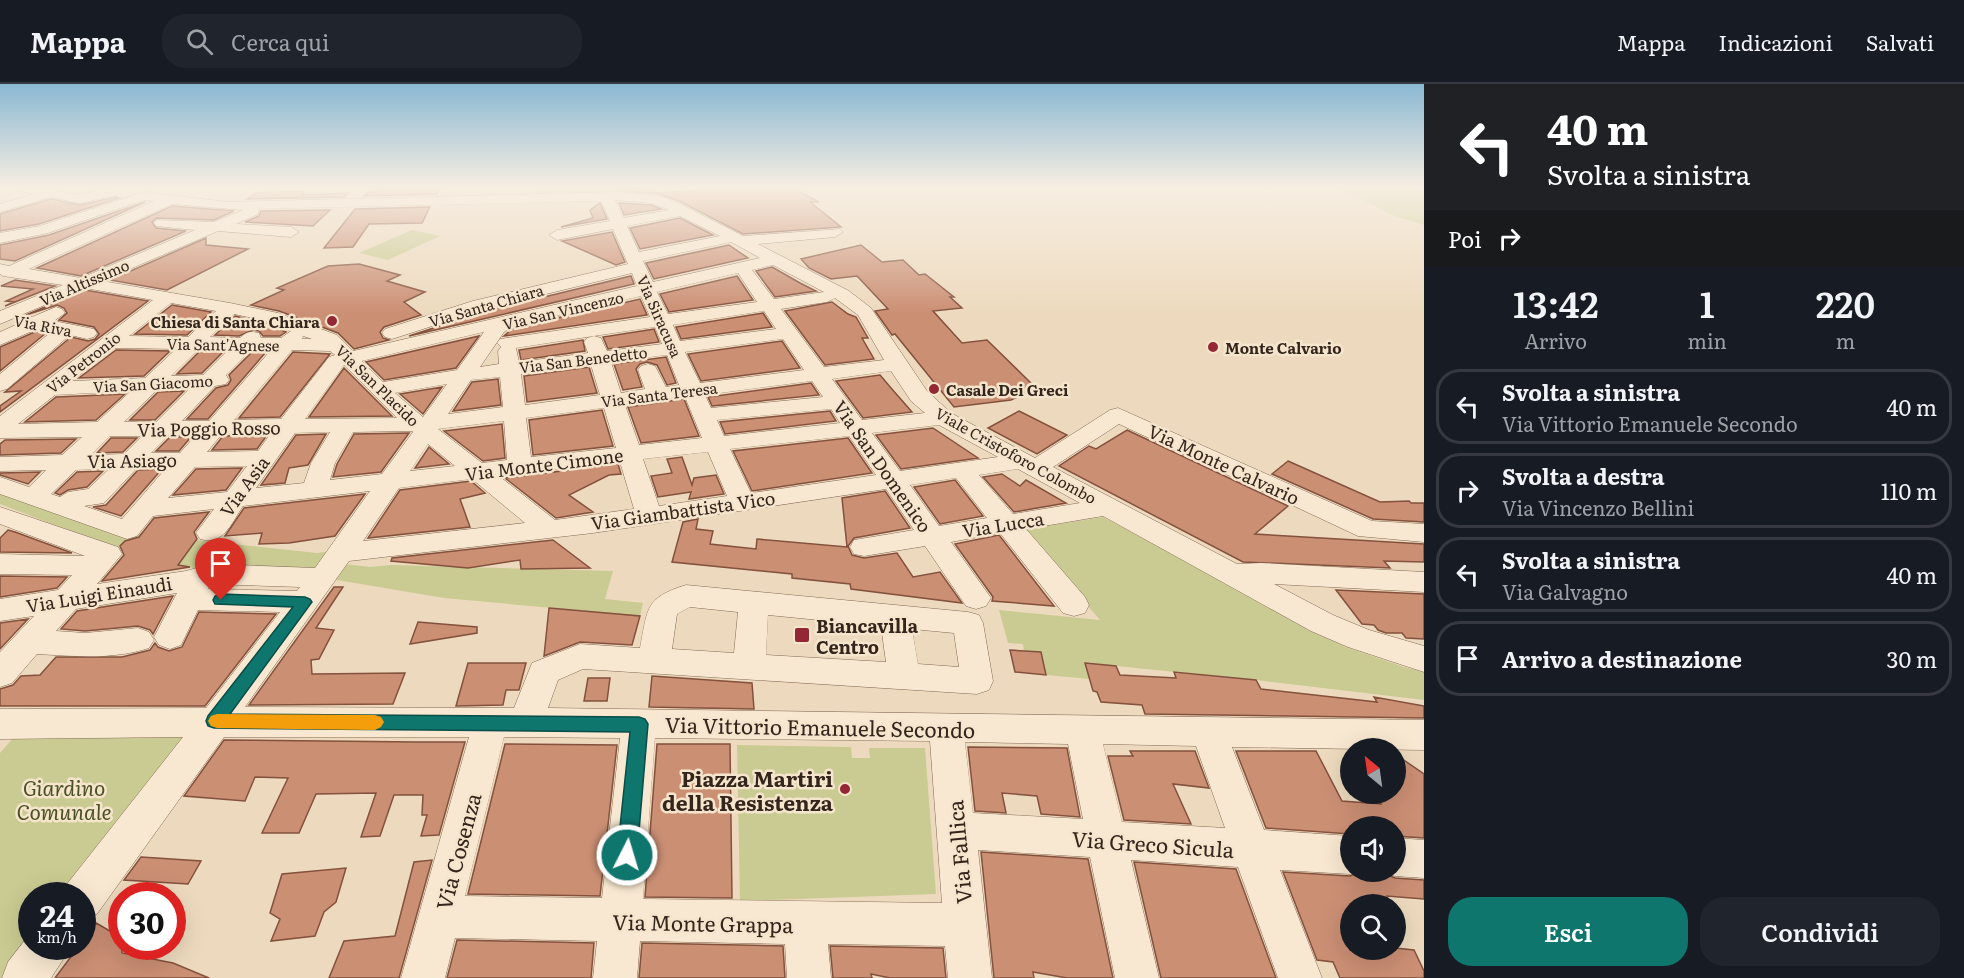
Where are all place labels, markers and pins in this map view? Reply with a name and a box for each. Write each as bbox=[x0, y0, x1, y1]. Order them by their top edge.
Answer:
place label: Chiesa di Santa Chiara bbox=[150, 310, 320, 333]
marker: Chiesa di Santa Chiara bbox=[325, 314, 339, 328]
place label: Monte Calvario bbox=[1225, 336, 1342, 359]
marker: Monte Calvario bbox=[1206, 340, 1220, 354]
place label: Casale Dei Greci bbox=[946, 378, 1069, 401]
marker: Casale Dei Greci bbox=[927, 382, 941, 396]
pin bbox=[195, 538, 246, 600]
place label: Biancavilla Centro bbox=[816, 612, 919, 660]
marker: Biancavilla Centro bbox=[793, 626, 811, 644]
place label: Piazza Martiri della Resistenza bbox=[662, 762, 834, 817]
marker: Piazza Martiri della Resistenza bbox=[838, 782, 852, 796]

